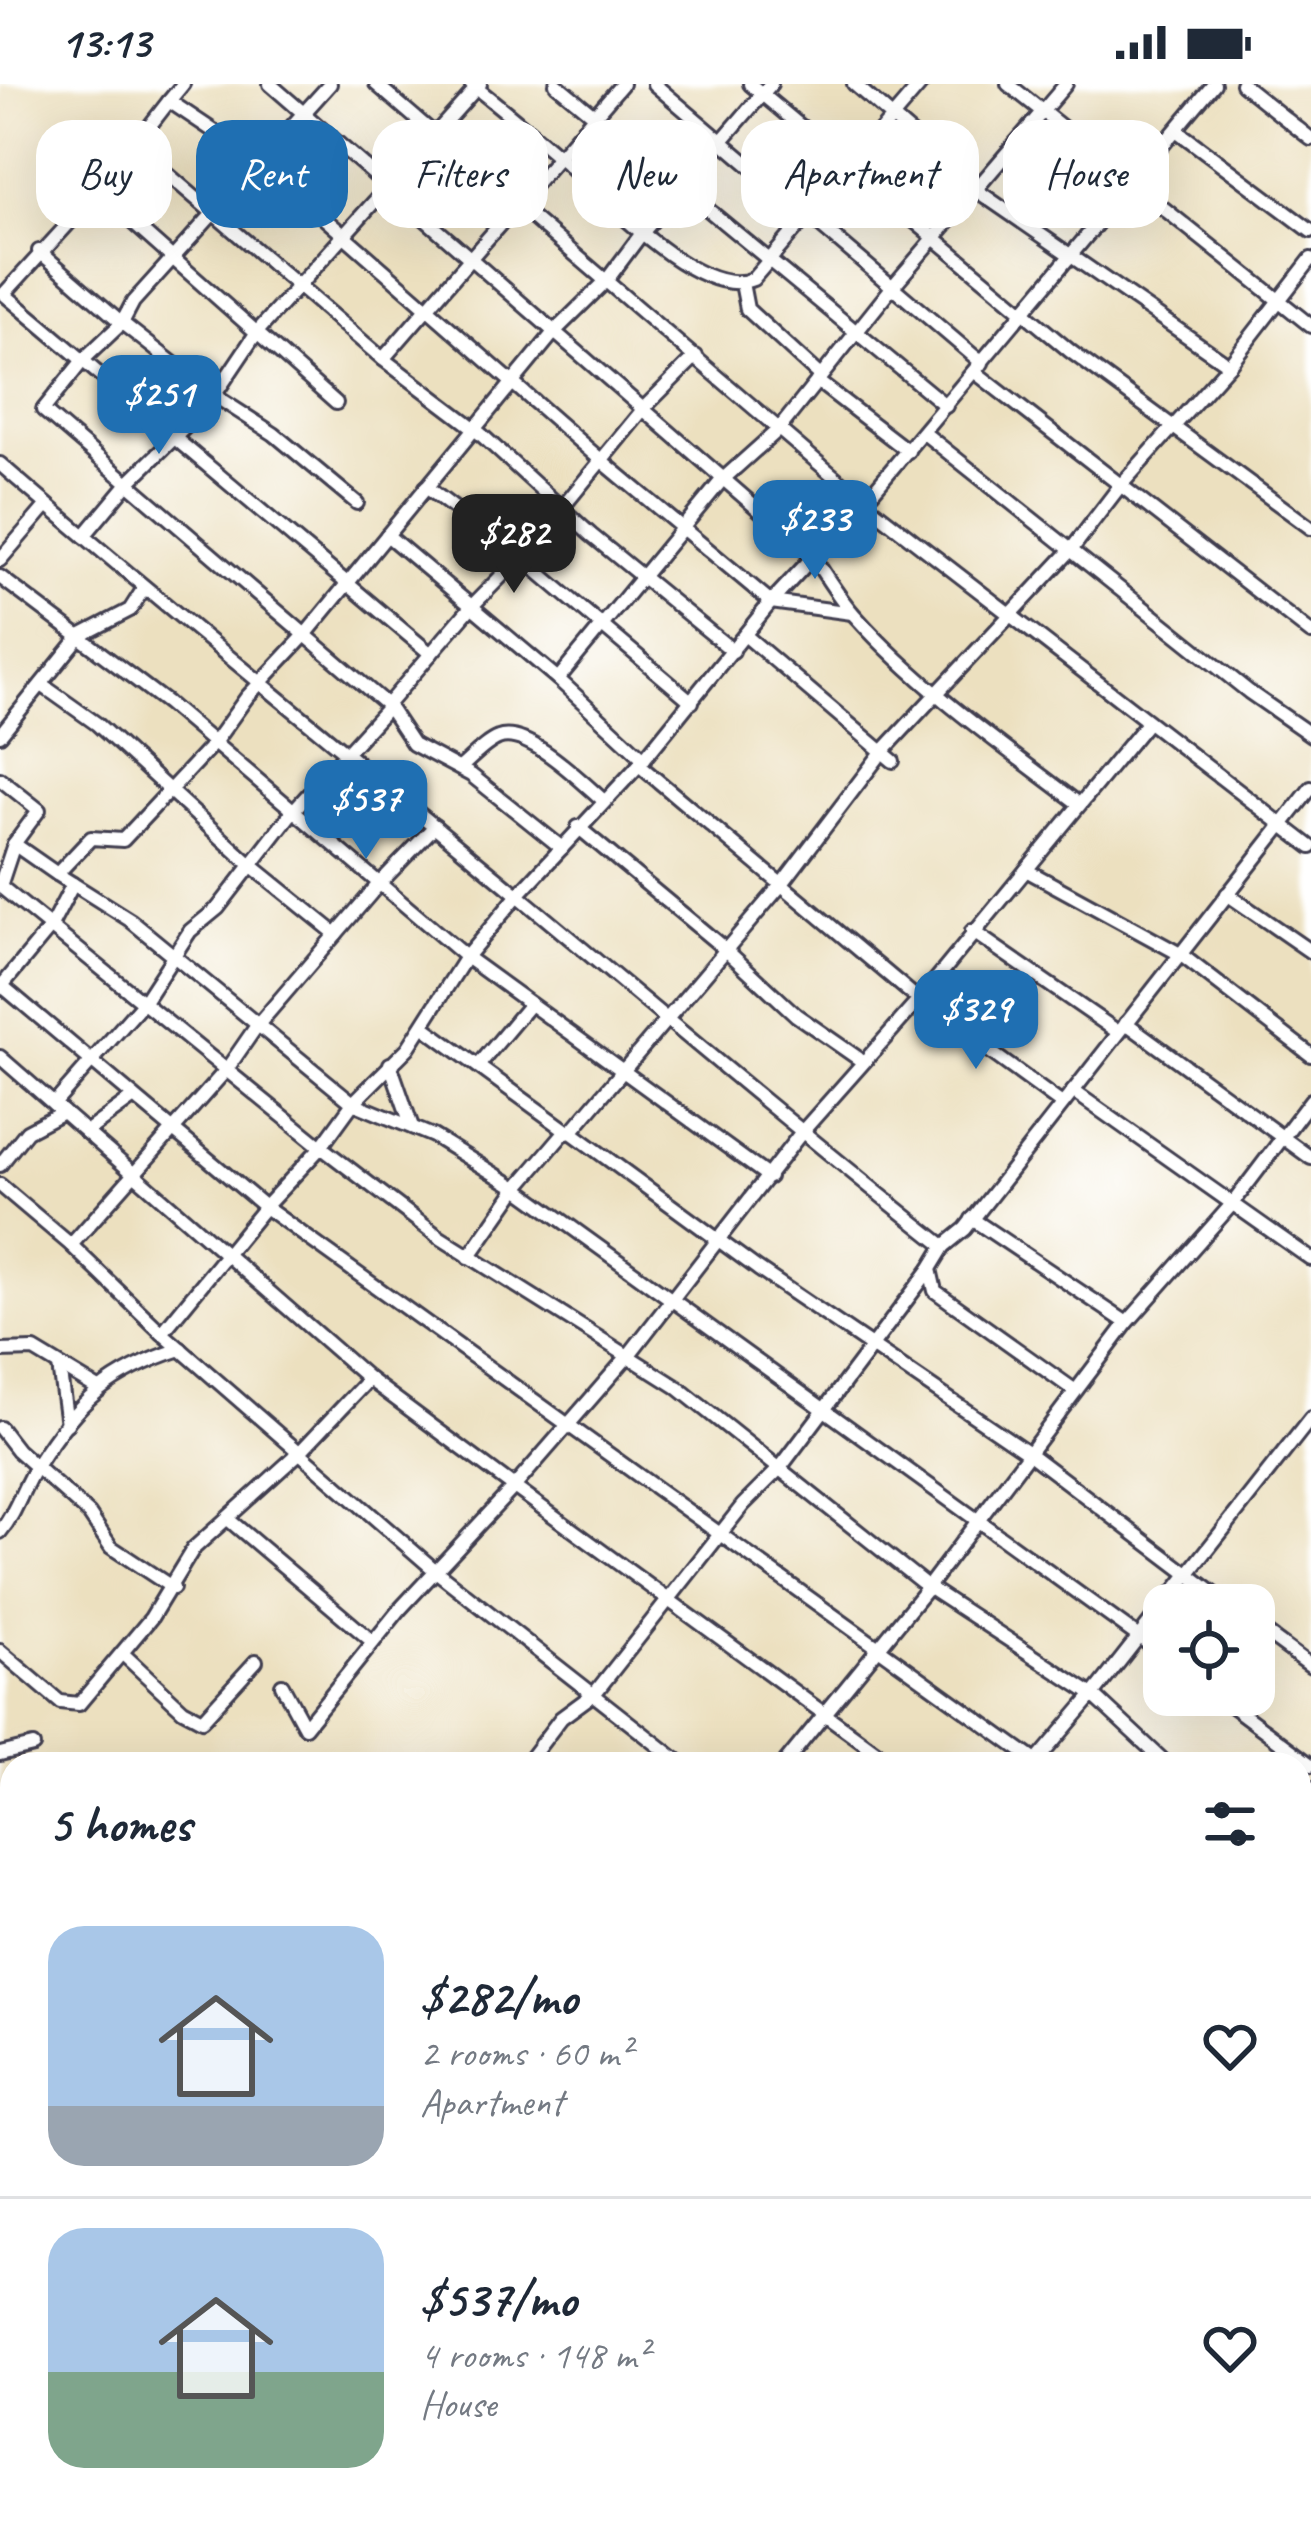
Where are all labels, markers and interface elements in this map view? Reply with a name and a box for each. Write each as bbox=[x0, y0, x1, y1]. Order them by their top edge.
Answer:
text: 13:13 bbox=[60, 14, 150, 71]
chip: Buy bbox=[36, 120, 172, 228]
chip: Rent bbox=[196, 120, 348, 228]
chip: Filters bbox=[372, 120, 548, 228]
chip: New bbox=[572, 120, 717, 228]
chip: Apartment bbox=[741, 120, 979, 228]
chip: House bbox=[1003, 120, 1169, 228]
pin: $251 bbox=[88, 355, 230, 457]
text: $251 bbox=[124, 369, 194, 418]
pin: $233 bbox=[744, 480, 886, 582]
pin: $282 bbox=[443, 494, 585, 596]
text: $233 bbox=[780, 494, 850, 543]
text: $282 bbox=[479, 508, 549, 557]
pin: $537 bbox=[295, 760, 437, 862]
text: $537 bbox=[331, 774, 401, 823]
pin: $329 bbox=[905, 970, 1047, 1072]
text: $329 bbox=[941, 984, 1011, 1033]
map controls bbox=[1143, 1584, 1275, 1716]
button: locate bbox=[1143, 1584, 1275, 1716]
icon: filters bbox=[1197, 1791, 1263, 1857]
text: 5 homes bbox=[48, 1792, 191, 1856]
text: $282/mo bbox=[420, 1965, 577, 2029]
icon: home bbox=[144, 1974, 288, 2118]
icon: heart bbox=[1197, 2013, 1263, 2079]
text: 2 rooms · 60 m² bbox=[420, 2029, 631, 2078]
text: Apartment bbox=[420, 2078, 563, 2127]
text: $537/mo bbox=[420, 2267, 576, 2331]
icon: home bbox=[144, 2276, 288, 2420]
icon: heart bbox=[1197, 2315, 1263, 2381]
text: 4 rooms · 148 m² bbox=[420, 2331, 648, 2380]
text: House bbox=[420, 2380, 496, 2429]

